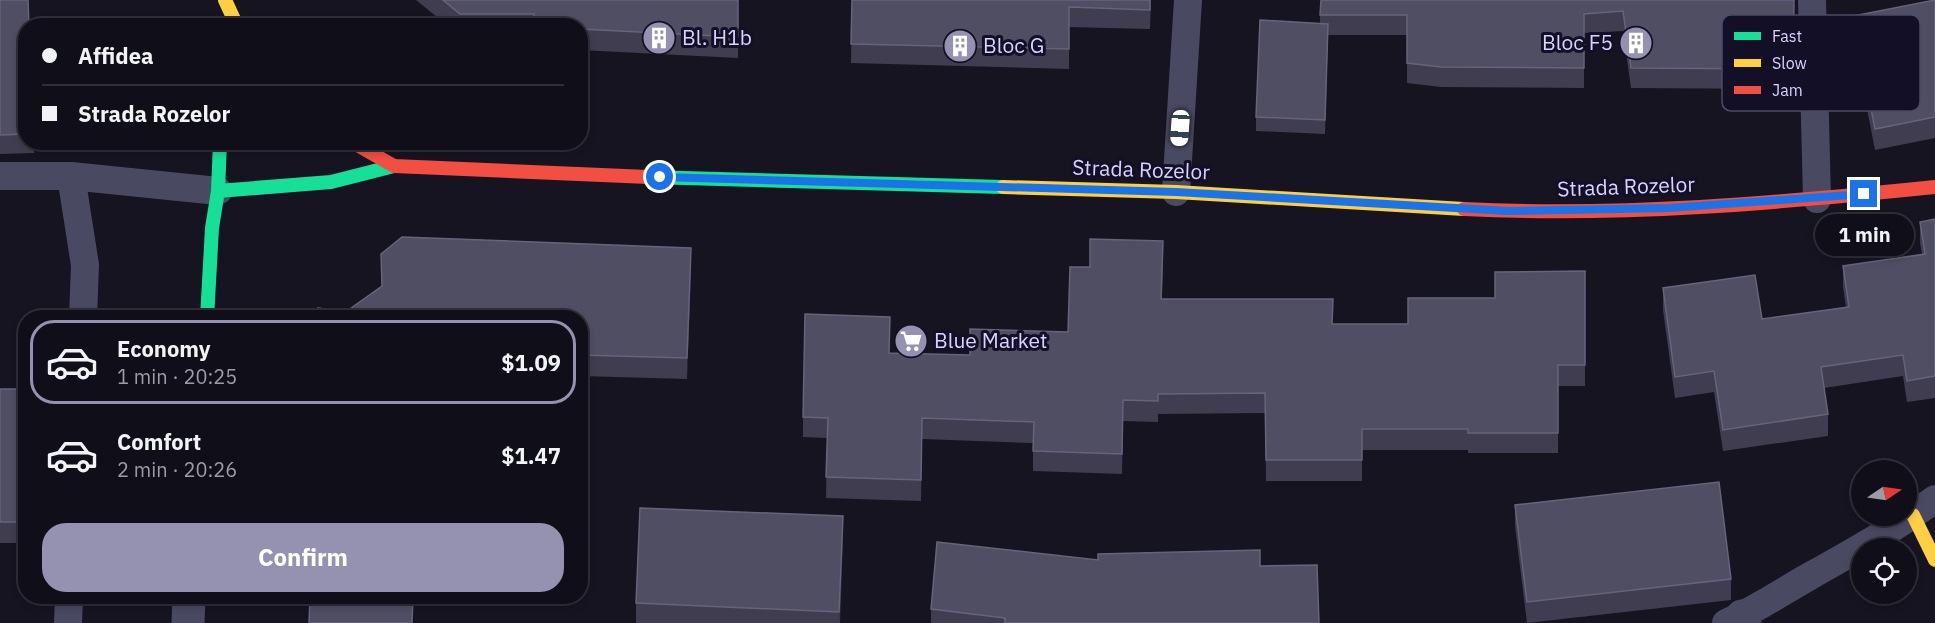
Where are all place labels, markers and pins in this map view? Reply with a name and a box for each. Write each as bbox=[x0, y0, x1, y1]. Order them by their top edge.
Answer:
building icon: Bl. H1b bbox=[641, 20, 677, 56]
place label: Bl. H1b bbox=[682, 23, 752, 51]
building icon: Bloc F5 bbox=[1618, 25, 1654, 61]
building icon: Bloc G bbox=[942, 28, 978, 64]
place label: Bloc F5 bbox=[1542, 28, 1613, 56]
place label: Bloc G bbox=[983, 31, 1044, 59]
supermarket icon: Blue Market bbox=[893, 323, 929, 359]
place label: Blue Market bbox=[934, 326, 1047, 354]

